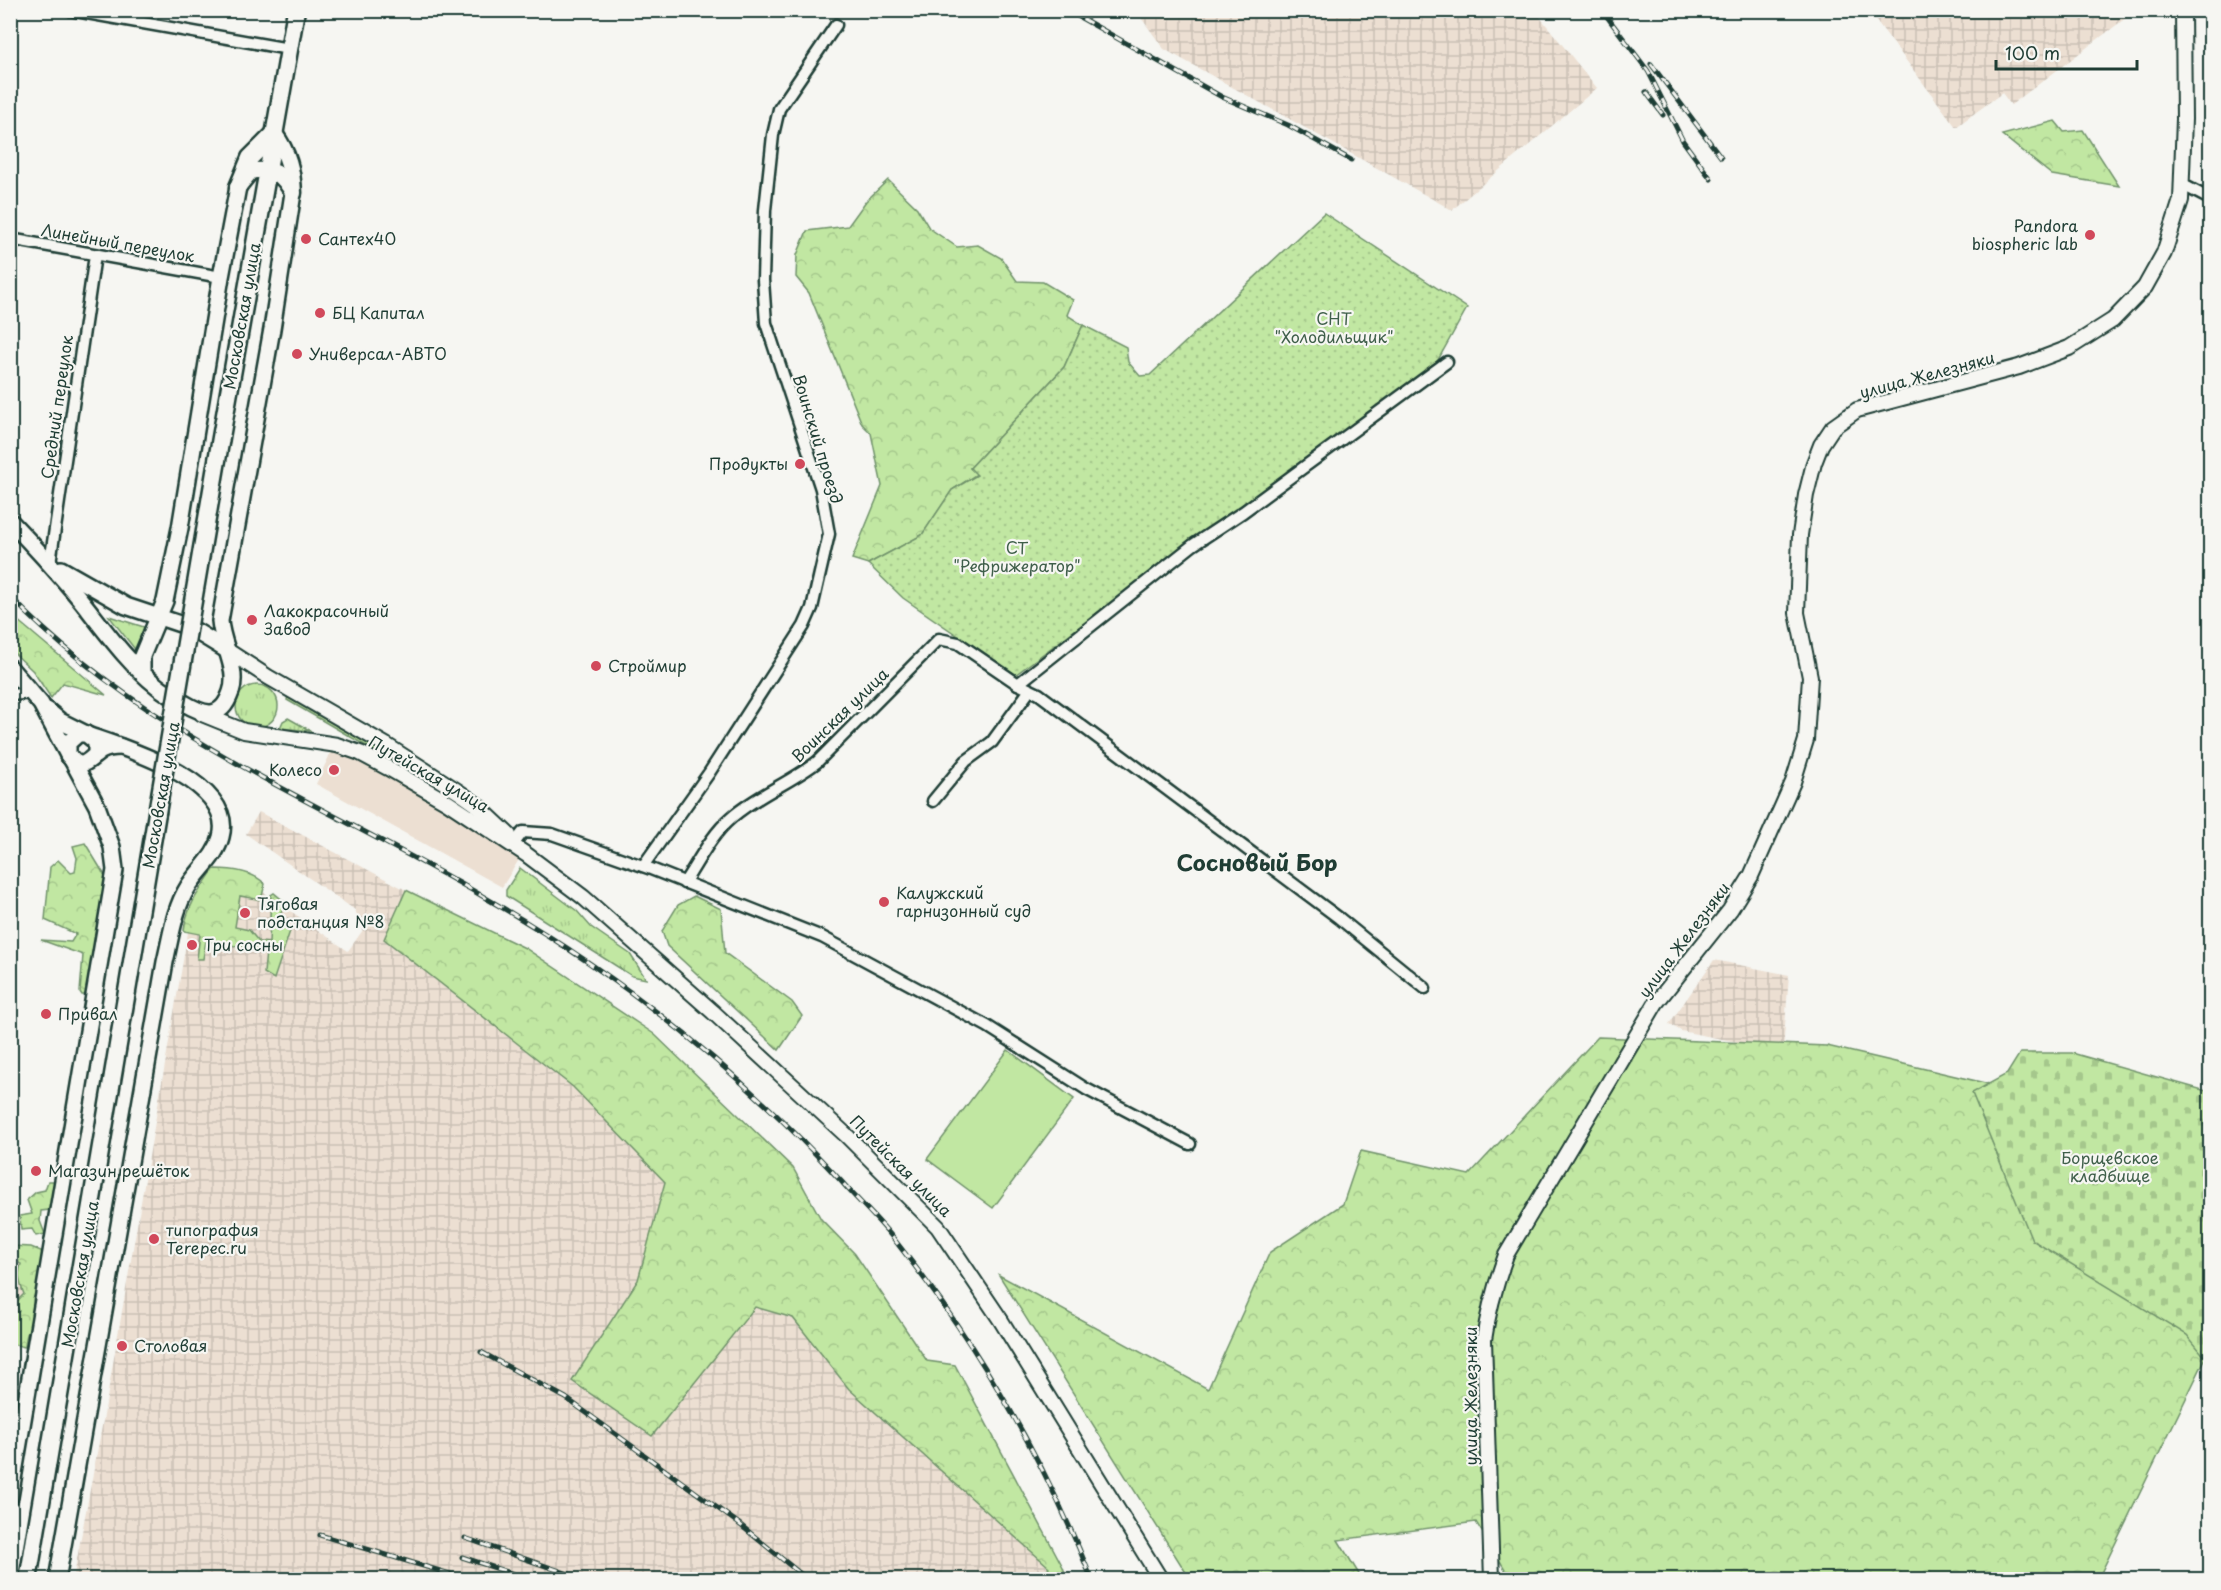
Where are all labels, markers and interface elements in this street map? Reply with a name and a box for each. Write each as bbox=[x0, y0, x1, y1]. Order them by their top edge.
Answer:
scale bar bbox=[1996, 33, 2137, 71]
text: 100 m bbox=[2005, 39, 2060, 66]
place label: Pandora biospheric lab bbox=[1972, 213, 2078, 255]
street label: Линейный переулок bbox=[40, 217, 197, 267]
place label: Сантех40 bbox=[318, 226, 396, 250]
marker: Pandora biospheric lab bbox=[2083, 228, 2097, 242]
marker: Сантех40 bbox=[299, 232, 313, 246]
street label: Московская улица bbox=[216, 241, 266, 391]
place label: БЦ Капитал bbox=[332, 300, 424, 324]
marker: БЦ Капитал bbox=[313, 306, 327, 320]
park label: СНТ "Холодильщик" bbox=[1274, 306, 1394, 348]
street label: Средний переулок bbox=[34, 333, 78, 480]
place label: Универсал-АВТО bbox=[309, 341, 447, 365]
street label: улица Железняки bbox=[1856, 344, 1997, 404]
marker: Универсал-АВТО bbox=[290, 347, 304, 361]
street label: Воинский проезд bbox=[788, 371, 850, 506]
place label: Продукты bbox=[709, 451, 788, 475]
marker: Продукты bbox=[793, 457, 807, 471]
park label: СТ "Рефрижератор" bbox=[953, 535, 1081, 577]
place label: Лакокрасочный Завод bbox=[264, 598, 389, 640]
marker: Лакокрасочный Завод bbox=[245, 613, 259, 627]
place label: Строймир bbox=[608, 653, 687, 677]
marker: Строймир bbox=[589, 659, 603, 673]
street label: Воинская улица bbox=[785, 662, 893, 767]
street label: Московская улица bbox=[135, 720, 185, 870]
street label: Путейская улица bbox=[365, 729, 494, 817]
place label: Колесо bbox=[269, 757, 322, 781]
marker: Колесо bbox=[327, 763, 341, 777]
district label: Сосновый Бор bbox=[1176, 845, 1338, 878]
street label: улица Железняки bbox=[1632, 877, 1735, 1002]
place label: Калужский гарнизонный суд bbox=[896, 880, 1031, 922]
place label: Тяговая подстанция №8 bbox=[257, 891, 384, 933]
marker: Калужский гарнизонный суд bbox=[877, 895, 891, 909]
marker: Тяговая подстанция №8 bbox=[238, 906, 252, 920]
place label: Три сосны bbox=[204, 932, 283, 956]
marker: Три сосны bbox=[185, 938, 199, 952]
place label: Привал bbox=[58, 1001, 118, 1025]
marker: Привал bbox=[39, 1007, 53, 1021]
street label: Путейская улица bbox=[845, 1109, 958, 1222]
park label: Борщевское кладбище bbox=[2061, 1145, 2159, 1187]
place label: Магазин решёток bbox=[48, 1158, 190, 1182]
marker: Магазин решёток bbox=[29, 1164, 43, 1178]
street label: Московская улица bbox=[54, 1199, 104, 1349]
place label: типография Terepec.ru bbox=[166, 1217, 259, 1259]
marker: типография Terepec.ru bbox=[147, 1232, 161, 1246]
street label: улица Железняки bbox=[1458, 1326, 1482, 1466]
place label: Столовая bbox=[134, 1333, 207, 1357]
marker: Столовая bbox=[115, 1339, 129, 1353]

